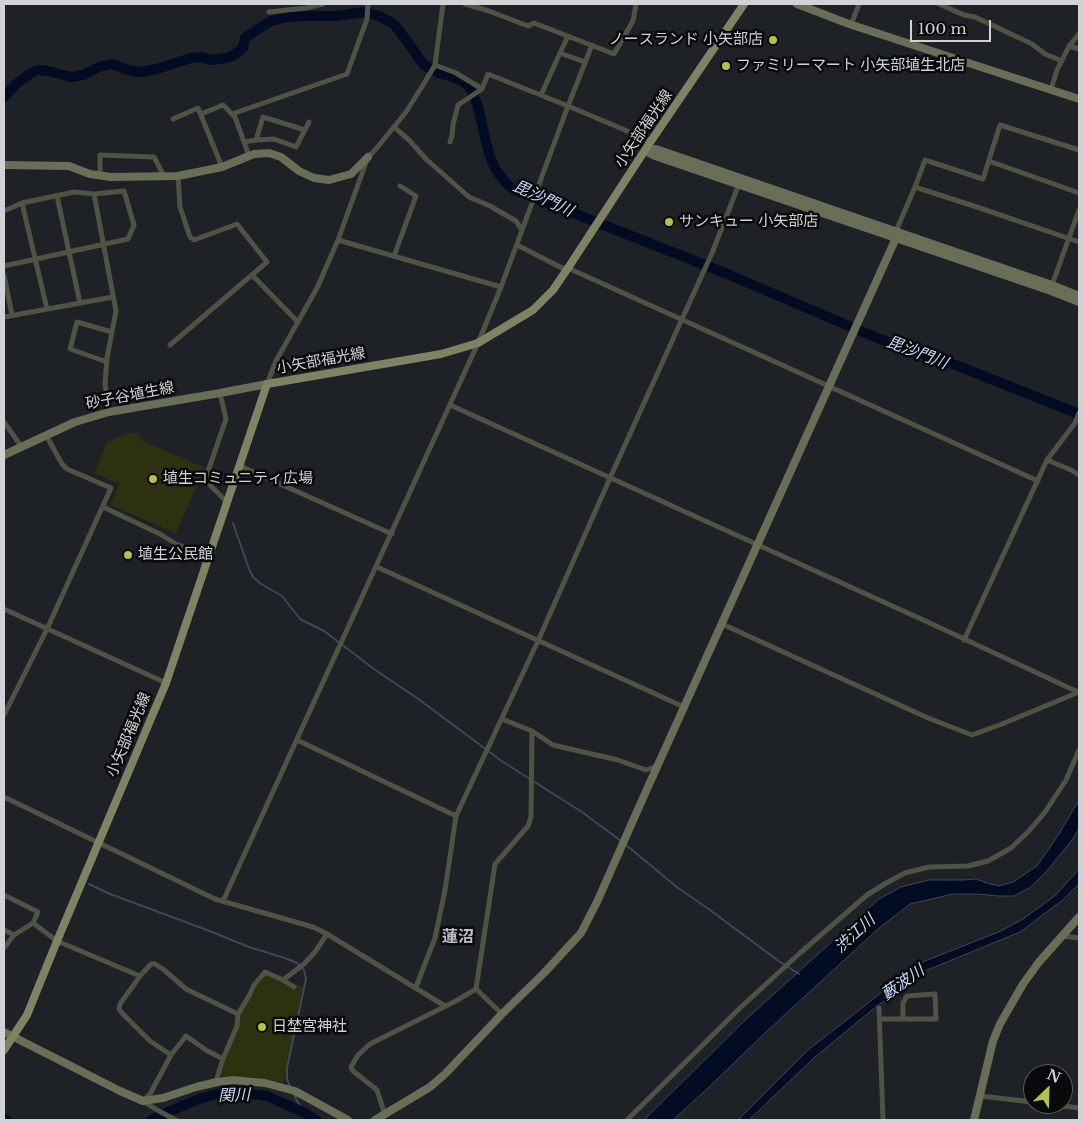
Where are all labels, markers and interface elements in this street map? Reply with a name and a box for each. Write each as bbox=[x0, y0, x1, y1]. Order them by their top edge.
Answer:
scale bar bbox=[913, 10, 994, 42]
text: 100 m bbox=[918, 19, 967, 38]
place label: ノースランド 小矢部店 bbox=[609, 31, 763, 49]
marker: ノースランド 小矢部店 bbox=[767, 34, 779, 46]
place label: ファミリーマート 小矢部埴生北店 bbox=[736, 57, 965, 75]
marker: ファミリーマート 小矢部埴生北店 bbox=[720, 60, 732, 72]
street label: 小矢部福光線 bbox=[611, 87, 677, 171]
water label: 毘沙門川 bbox=[510, 177, 576, 221]
place label: サンキュー 小矢部店 bbox=[679, 213, 818, 231]
marker: サンキュー 小矢部店 bbox=[663, 216, 675, 228]
water label: 毘沙門川 bbox=[884, 333, 950, 373]
street label: 小矢部福光線 bbox=[275, 344, 367, 378]
street label: 砂子谷埴生線 bbox=[84, 379, 176, 413]
place label: 埴生コミュニティ広場 bbox=[163, 470, 313, 488]
marker: 埴生コミュニティ広場 bbox=[147, 473, 159, 485]
place label: 埴生公民館 bbox=[138, 546, 213, 564]
marker: 埴生公民館 bbox=[122, 549, 134, 561]
street label: 小矢部福光線 bbox=[103, 690, 155, 780]
water label: 渋江川 bbox=[831, 911, 879, 957]
district label: 蓮沼 bbox=[442, 927, 474, 947]
water label: 藪波川 bbox=[878, 961, 928, 1005]
place label: 日埜宮神社 bbox=[272, 1018, 347, 1036]
marker: 日埜宮神社 bbox=[256, 1021, 268, 1033]
north arrow bbox=[1023, 1064, 1073, 1114]
text: N bbox=[1044, 1065, 1063, 1087]
water label: 関川 bbox=[218, 1086, 250, 1106]

